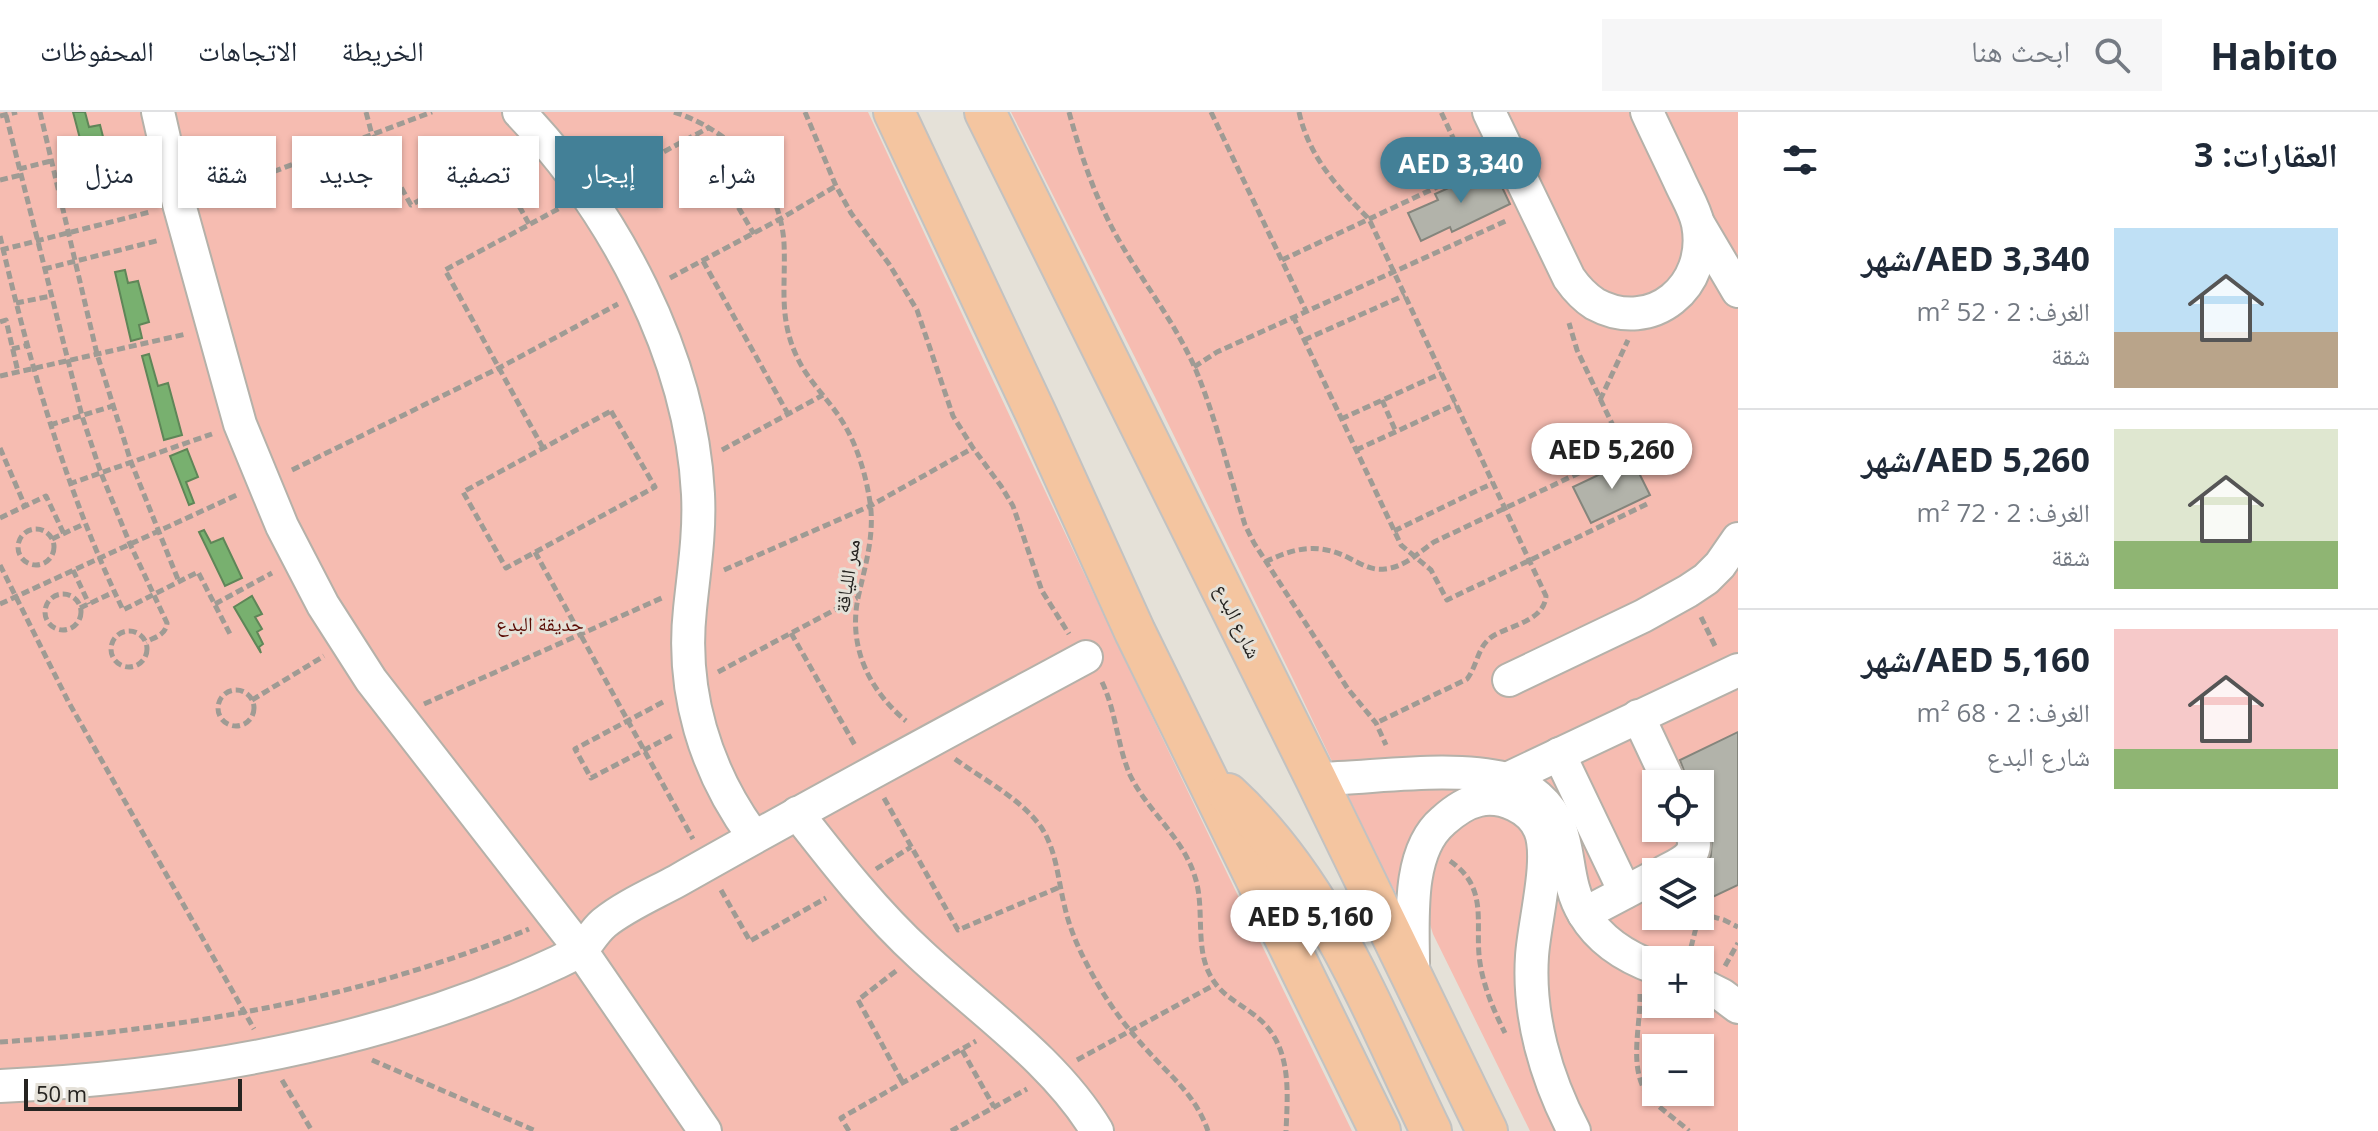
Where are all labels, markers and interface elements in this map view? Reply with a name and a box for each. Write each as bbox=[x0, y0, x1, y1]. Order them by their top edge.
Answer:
search box bbox=[1602, 19, 2162, 91]
text: Habito bbox=[2210, 29, 2338, 81]
text: ابحث هنا bbox=[1971, 30, 2070, 71]
text: المحفوظات bbox=[40, 31, 154, 69]
text: الاتجاهات bbox=[198, 31, 297, 69]
text: الخريطة bbox=[341, 31, 424, 69]
icon: search bbox=[2090, 33, 2134, 77]
text: العقارات: 3 bbox=[2194, 131, 2338, 177]
chip: منزل bbox=[57, 136, 162, 208]
chip: شقة bbox=[178, 136, 276, 208]
chip: جديد bbox=[292, 136, 402, 208]
chip: تصفية bbox=[418, 136, 539, 208]
chip: إيجار bbox=[555, 136, 663, 208]
chip: شراء bbox=[679, 136, 784, 208]
pin: AED 3,340 bbox=[1369, 137, 1553, 205]
icon: filters bbox=[1778, 138, 1822, 182]
text: AED 3,340 bbox=[1398, 145, 1524, 181]
text: AED 3,340/شهر bbox=[1861, 235, 2090, 281]
icon: home bbox=[2178, 260, 2274, 356]
text: الغرف: 2 · 52 m² bbox=[1917, 293, 2090, 329]
text: شقة bbox=[2051, 337, 2090, 373]
pin: AED 5,260 bbox=[1520, 423, 1704, 491]
text: AED 5,260 bbox=[1549, 431, 1675, 467]
text: AED 5,260/شهر bbox=[1861, 436, 2090, 482]
icon: home bbox=[2178, 461, 2274, 557]
text: الغرف: 2 · 72 m² bbox=[1917, 494, 2090, 530]
street label: ممر اللياقة bbox=[828, 537, 866, 615]
text: شقة bbox=[2051, 538, 2090, 574]
street label: شارع البدع bbox=[1208, 579, 1268, 663]
park label: حديقة البدع bbox=[496, 610, 584, 637]
text: AED 5,160/شهر bbox=[1861, 636, 2090, 682]
icon: home bbox=[2178, 661, 2274, 757]
text: الغرف: 2 · 68 m² bbox=[1917, 694, 2090, 730]
text: شارع البدع bbox=[1987, 738, 2090, 774]
map controls bbox=[1642, 770, 1714, 1106]
button: locate bbox=[1642, 770, 1714, 842]
button: layers bbox=[1642, 858, 1714, 930]
pin: AED 5,160 bbox=[1219, 890, 1403, 958]
text: AED 5,160 bbox=[1248, 898, 1374, 934]
button: + bbox=[1642, 946, 1714, 1018]
button: − bbox=[1642, 1034, 1714, 1106]
scale bar bbox=[24, 1075, 242, 1111]
text: 50 m bbox=[36, 1078, 87, 1108]

